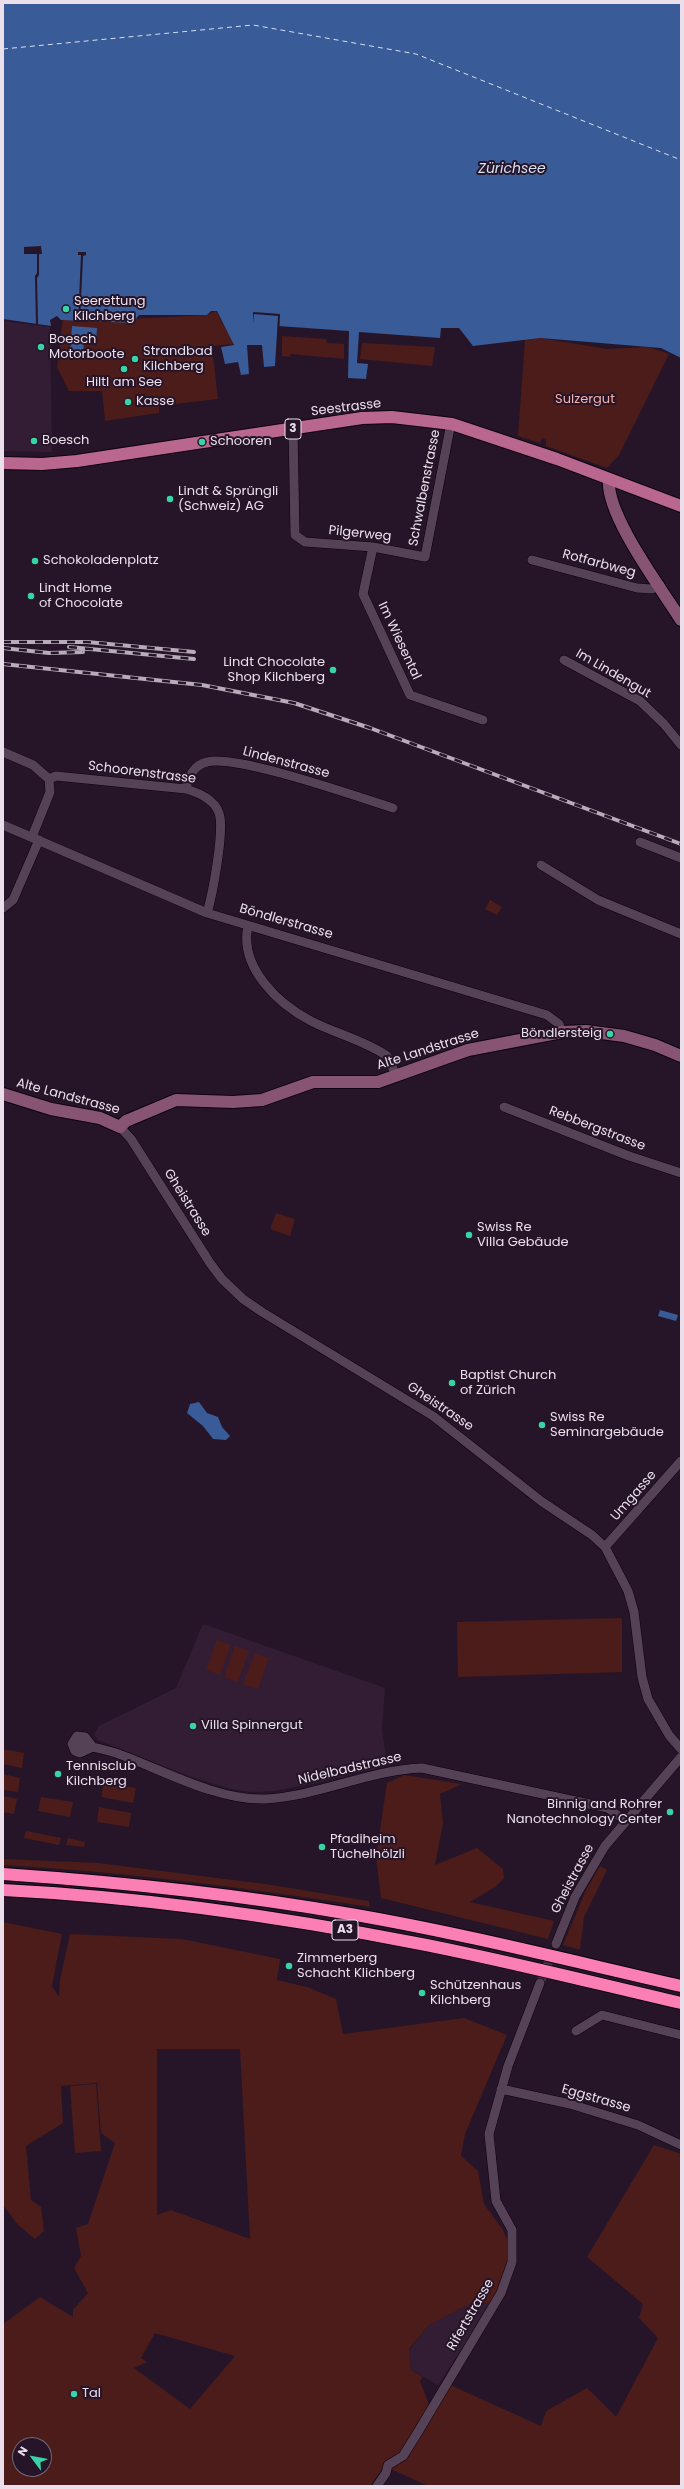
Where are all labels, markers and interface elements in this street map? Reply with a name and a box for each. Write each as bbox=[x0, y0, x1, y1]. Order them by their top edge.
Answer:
water label: Zürichsee bbox=[478, 161, 546, 177]
place label: Seerettung Kilchberg bbox=[74, 294, 146, 325]
marker: Seerettung Kilchberg bbox=[61, 304, 71, 314]
place label: Boesch Motorboote bbox=[49, 332, 125, 363]
marker: Boesch Motorboote bbox=[36, 342, 46, 352]
place label: Strandbad Kilchberg bbox=[143, 344, 212, 375]
marker: Strandbad Kilchberg bbox=[130, 354, 140, 364]
marker: Hiltl am See bbox=[119, 364, 129, 374]
place label: Hiltl am See bbox=[86, 375, 162, 391]
park label: Sulzergut bbox=[555, 392, 615, 408]
place label: Kasse bbox=[136, 394, 174, 410]
street label: Seestrasse bbox=[310, 396, 382, 420]
marker: Kasse bbox=[123, 397, 133, 407]
road number: 3 bbox=[285, 419, 301, 439]
street label: Schwalbenstrasse bbox=[406, 428, 444, 548]
place label: Boesch bbox=[42, 433, 89, 449]
place label: Schooren bbox=[210, 434, 272, 450]
marker: Boesch bbox=[29, 436, 39, 446]
marker: Schooren bbox=[197, 437, 207, 447]
place label: Lindt & Sprüngli (Schweiz) AG bbox=[178, 484, 278, 515]
marker: Lindt & Sprüngli (Schweiz) AG bbox=[165, 494, 175, 504]
street label: Pilgerweg bbox=[328, 523, 392, 545]
street label: Rotfarbweg bbox=[561, 547, 637, 581]
place label: Schokoladenplatz bbox=[43, 553, 159, 569]
marker: Schokoladenplatz bbox=[30, 556, 40, 566]
place label: Lindt Home of Chocolate bbox=[39, 581, 123, 612]
marker: Lindt Home of Chocolate bbox=[26, 591, 36, 601]
street label: Im Wiesental bbox=[374, 600, 424, 682]
street label: Im Lindengut bbox=[573, 646, 653, 702]
place label: Lindt Chocolate Shop Kilchberg bbox=[223, 655, 325, 686]
marker: Lindt Chocolate Shop Kilchberg bbox=[328, 665, 338, 675]
street label: Lindenstrasse bbox=[241, 744, 331, 782]
street label: Schoorenstrasse bbox=[87, 759, 197, 787]
street label: Böndlerstrasse bbox=[238, 901, 334, 943]
street label: Alte Landstrasse bbox=[375, 1026, 481, 1074]
place label: Böndlersteig bbox=[521, 1026, 602, 1042]
marker: Böndlersteig bbox=[605, 1029, 615, 1039]
street label: Alte Landstrasse bbox=[15, 1076, 121, 1118]
street label: Rebbergstrasse bbox=[547, 1103, 647, 1155]
street label: Gheistrasse bbox=[160, 1166, 214, 1240]
place label: Swiss Re Villa Gebäude bbox=[477, 1220, 569, 1251]
marker: Swiss Re Villa Gebäude bbox=[464, 1230, 474, 1240]
place label: Baptist Church of Zürich bbox=[460, 1368, 556, 1399]
marker: Baptist Church of Zürich bbox=[447, 1378, 457, 1388]
street label: Gheistrasse bbox=[404, 1379, 476, 1435]
place label: Swiss Re Seminargebäude bbox=[550, 1410, 664, 1441]
marker: Swiss Re Seminargebäude bbox=[537, 1420, 547, 1430]
street label: Umgasse bbox=[608, 1468, 660, 1524]
place label: Villa Spinnergut bbox=[201, 1718, 303, 1734]
marker: Villa Spinnergut bbox=[188, 1721, 198, 1731]
street label: Nidelbadstrasse bbox=[297, 1750, 403, 1788]
place label: Tennisclub Kilchberg bbox=[66, 1759, 136, 1790]
marker: Tennisclub Kilchberg bbox=[53, 1769, 63, 1779]
place label: Binnig and Rohrer Nanotechnology Center bbox=[507, 1797, 662, 1828]
marker: Binnig and Rohrer Nanotechnology Center bbox=[665, 1807, 675, 1817]
place label: Pfadiheim Tüchelhölzli bbox=[330, 1832, 405, 1863]
marker: Pfadiheim Tüchelhölzli bbox=[317, 1842, 327, 1852]
street label: Gheistrasse bbox=[548, 1842, 598, 1916]
road number: A3 bbox=[332, 1920, 358, 1940]
place label: Zimmerberg Schacht Klichberg bbox=[297, 1951, 415, 1982]
marker: Zimmerberg Schacht Klichberg bbox=[284, 1961, 294, 1971]
place label: Schützenhaus Kilchberg bbox=[430, 1978, 521, 2009]
marker: Schützenhaus Kilchberg bbox=[417, 1988, 427, 1998]
street label: Eggstrasse bbox=[560, 2082, 632, 2116]
street label: Rifertstrasse bbox=[444, 2277, 498, 2353]
place label: Tal bbox=[82, 2386, 101, 2402]
marker: Tal bbox=[69, 2389, 79, 2399]
north arrow bbox=[12, 2437, 52, 2477]
text: N bbox=[14, 2443, 32, 2459]

